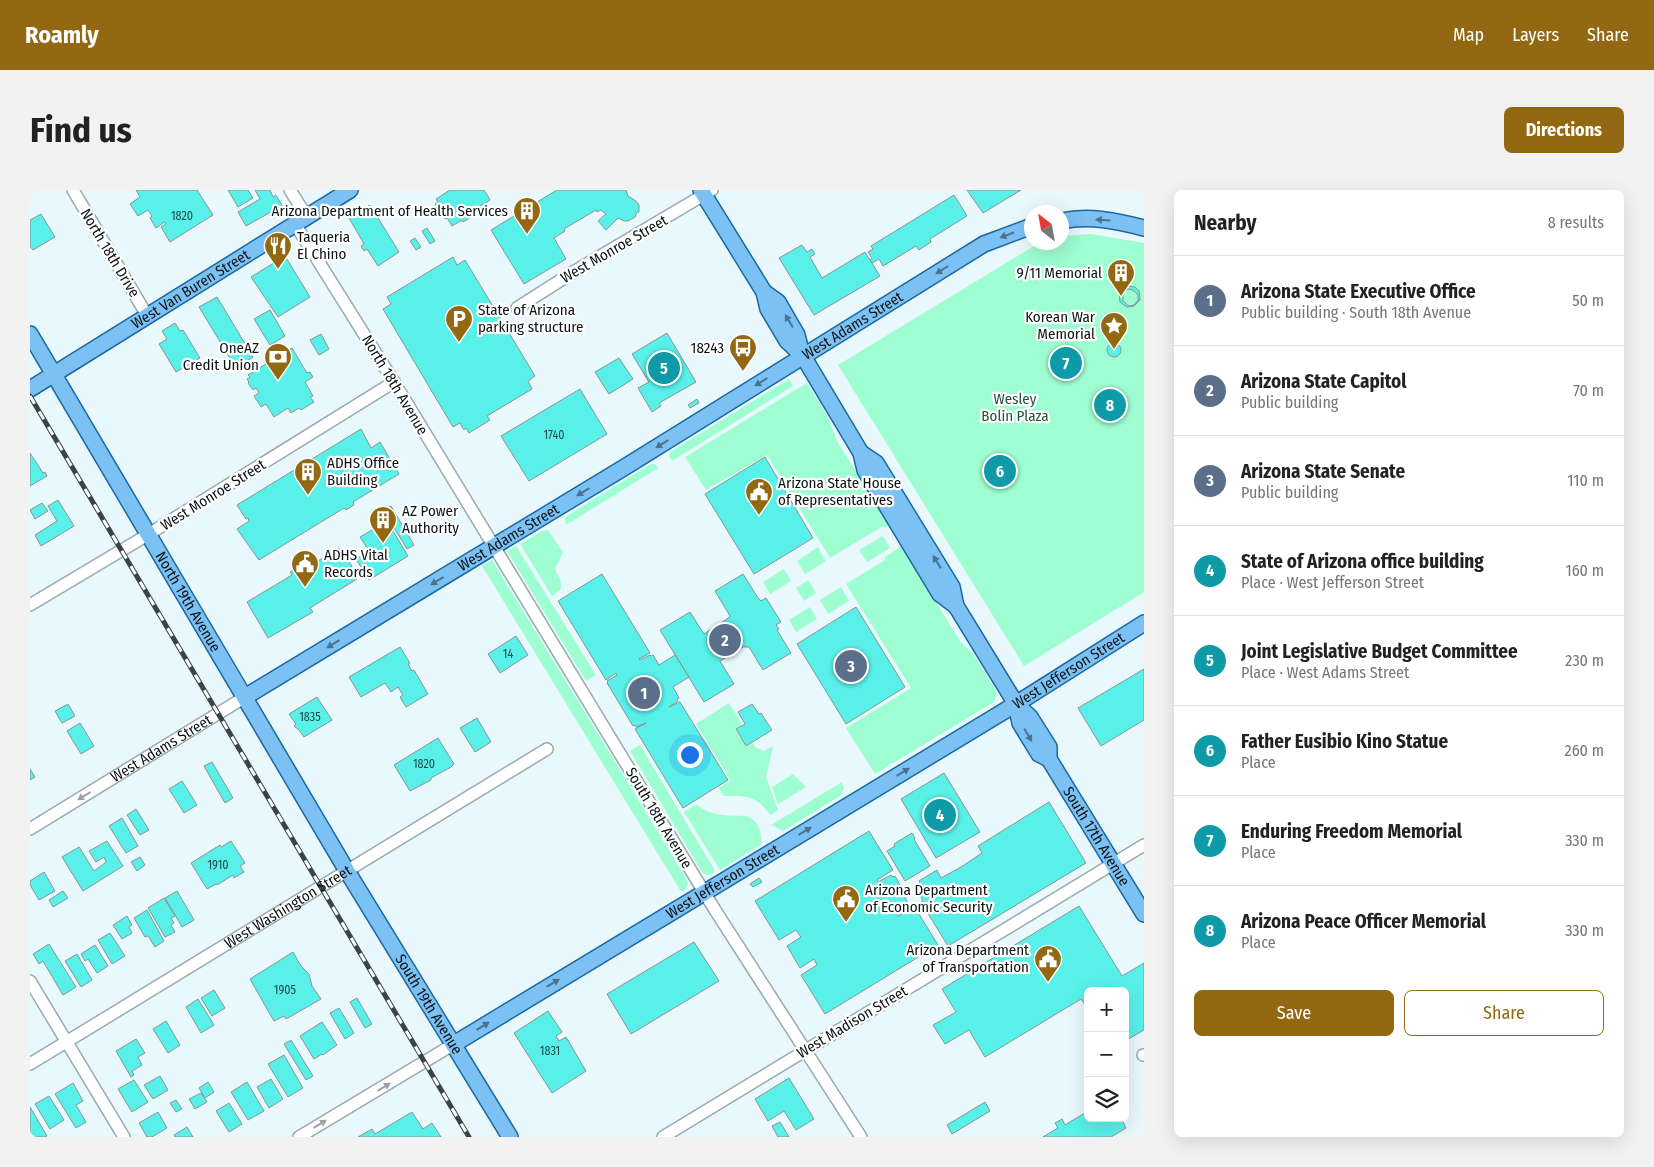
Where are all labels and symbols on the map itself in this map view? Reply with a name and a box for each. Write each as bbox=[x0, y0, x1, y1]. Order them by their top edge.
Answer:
building icon: Arizona Department of Health Services bbox=[512, 196, 542, 235]
place label: Arizona Department of Health Services bbox=[272, 202, 508, 220]
street label: North 18th Drive bbox=[77, 205, 143, 301]
north arrow bbox=[1024, 205, 1069, 250]
house number: 1820 bbox=[171, 209, 193, 223]
street label: West Monroe Street bbox=[557, 211, 671, 287]
one-way arrow bbox=[1095, 215, 1111, 223]
place label: Taqueria El Chino bbox=[297, 228, 350, 263]
restaurant icon: Taqueria El Chino bbox=[263, 231, 293, 270]
one-way arrow bbox=[1000, 232, 1015, 239]
street label: West Van Buren Street bbox=[128, 246, 253, 333]
building icon: 9/11 Memorial bbox=[1106, 258, 1136, 297]
place label: 9/11 Memorial bbox=[1016, 264, 1102, 282]
one-way arrow bbox=[936, 265, 949, 275]
street label: West Adams Street bbox=[799, 288, 906, 364]
place label: State of Arizona parking structure bbox=[478, 301, 583, 336]
parking icon: State of Arizona parking structure bbox=[444, 304, 474, 343]
place label: Korean War Memorial bbox=[1025, 308, 1096, 343]
place icon: Korean War Memorial bbox=[1099, 311, 1129, 350]
one-way arrow bbox=[784, 314, 793, 327]
street label: North 18th Avenue bbox=[358, 332, 432, 438]
bus stop icon: 18243 bbox=[728, 333, 758, 372]
place label: OneAZ Credit Union bbox=[183, 339, 259, 374]
place label: 18243 bbox=[691, 339, 724, 357]
bank icon: OneAZ Credit Union bbox=[263, 342, 293, 381]
pin: 7 bbox=[1050, 344, 1082, 382]
pin: 5 bbox=[648, 349, 680, 387]
one-way arrow bbox=[755, 378, 768, 387]
pin: 8 bbox=[1094, 386, 1126, 424]
park label: Wesley Bolin Plaza bbox=[981, 390, 1049, 425]
house number: 1740 bbox=[543, 428, 565, 442]
one-way arrow bbox=[655, 439, 669, 448]
pin: 6 bbox=[984, 452, 1016, 490]
place label: ADHS Office Building bbox=[327, 454, 399, 489]
street label: West Monroe Street bbox=[157, 455, 269, 535]
building icon: ADHS Office Building bbox=[293, 457, 323, 496]
place label: Arizona State House of Representatives bbox=[778, 474, 901, 509]
public building icon: Arizona State House of Representatives bbox=[744, 477, 774, 516]
one-way arrow bbox=[577, 487, 590, 497]
street label: West Adams Street bbox=[455, 500, 562, 575]
place label: AZ Power Authority bbox=[402, 502, 459, 537]
building icon: AZ Power Authority bbox=[368, 505, 398, 544]
place label: ADHS Vital Records bbox=[324, 546, 388, 581]
street label: North 19th Avenue bbox=[152, 548, 225, 655]
public building icon: ADHS Vital Records bbox=[290, 549, 320, 588]
one-way arrow bbox=[932, 555, 941, 569]
one-way arrow bbox=[430, 577, 443, 586]
pin: 2 bbox=[709, 621, 741, 659]
street label: West Jefferson Street bbox=[1009, 629, 1128, 713]
one-way arrow bbox=[327, 639, 340, 648]
house number: 14 bbox=[503, 647, 513, 661]
pin: 3 bbox=[835, 647, 867, 685]
pin: 1 bbox=[628, 674, 660, 712]
house number: 1835 bbox=[299, 710, 321, 724]
street label: West Adams Street bbox=[107, 711, 215, 786]
one-way arrow bbox=[1023, 728, 1032, 741]
your location bbox=[677, 742, 703, 768]
house number: 1820 bbox=[413, 757, 435, 771]
street label: South 18th Avenue bbox=[622, 764, 696, 872]
one-way arrow bbox=[896, 767, 909, 776]
street label: South 17th Avenue bbox=[1059, 783, 1134, 889]
one-way arrow bbox=[78, 792, 91, 801]
pin: 4 bbox=[924, 796, 956, 834]
one-way arrow bbox=[799, 826, 812, 835]
street label: West Jefferson Street bbox=[663, 840, 783, 923]
house number: 1910 bbox=[207, 858, 229, 872]
street label: West Washington Street bbox=[221, 861, 355, 952]
place label: Arizona Department of Economic Security bbox=[865, 881, 993, 916]
public building icon: Arizona Department of Economic Security bbox=[831, 884, 861, 923]
place label: Arizona Department of Transportation bbox=[906, 941, 1029, 976]
public building icon: Arizona Department of Transportation bbox=[1033, 944, 1063, 983]
street label: South 19th Avenue bbox=[391, 951, 466, 1058]
one-way arrow bbox=[546, 979, 559, 988]
street label: West Madison Street bbox=[793, 982, 911, 1062]
house number: 1905 bbox=[274, 983, 297, 997]
one-way arrow bbox=[476, 1022, 489, 1031]
house number: 1831 bbox=[540, 1044, 560, 1058]
one-way arrow bbox=[377, 1082, 390, 1091]
one-way arrow bbox=[314, 1120, 327, 1129]

